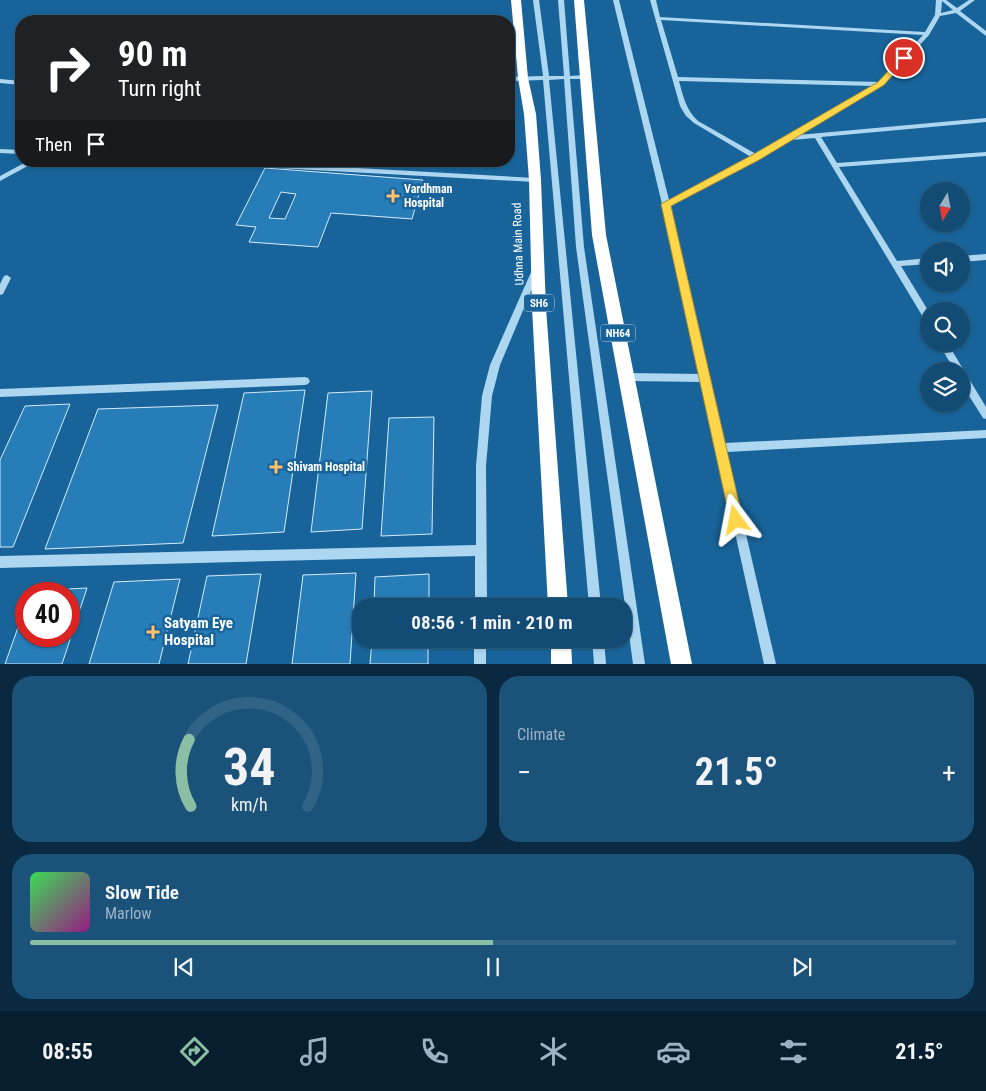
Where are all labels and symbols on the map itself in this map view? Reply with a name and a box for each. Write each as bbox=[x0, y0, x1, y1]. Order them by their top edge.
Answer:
pin bbox=[883, 37, 925, 79]
place label: Vardhman Hospital bbox=[404, 182, 453, 210]
north arrow bbox=[920, 182, 970, 232]
marker: Vardhman Hospital bbox=[386, 189, 400, 203]
street label: Udhna Main Road bbox=[510, 202, 526, 286]
road number: SH6 bbox=[524, 294, 554, 312]
road number: NH64 bbox=[600, 324, 636, 342]
marker: Shivam Hospital bbox=[269, 460, 283, 474]
place label: Shivam Hospital bbox=[287, 460, 365, 474]
position arrow bbox=[709, 493, 761, 545]
speed limit sign: 40 bbox=[15, 582, 80, 647]
place label: Satyam Eye Hospital bbox=[164, 614, 233, 649]
marker: Satyam Eye Hospital bbox=[146, 625, 160, 639]

